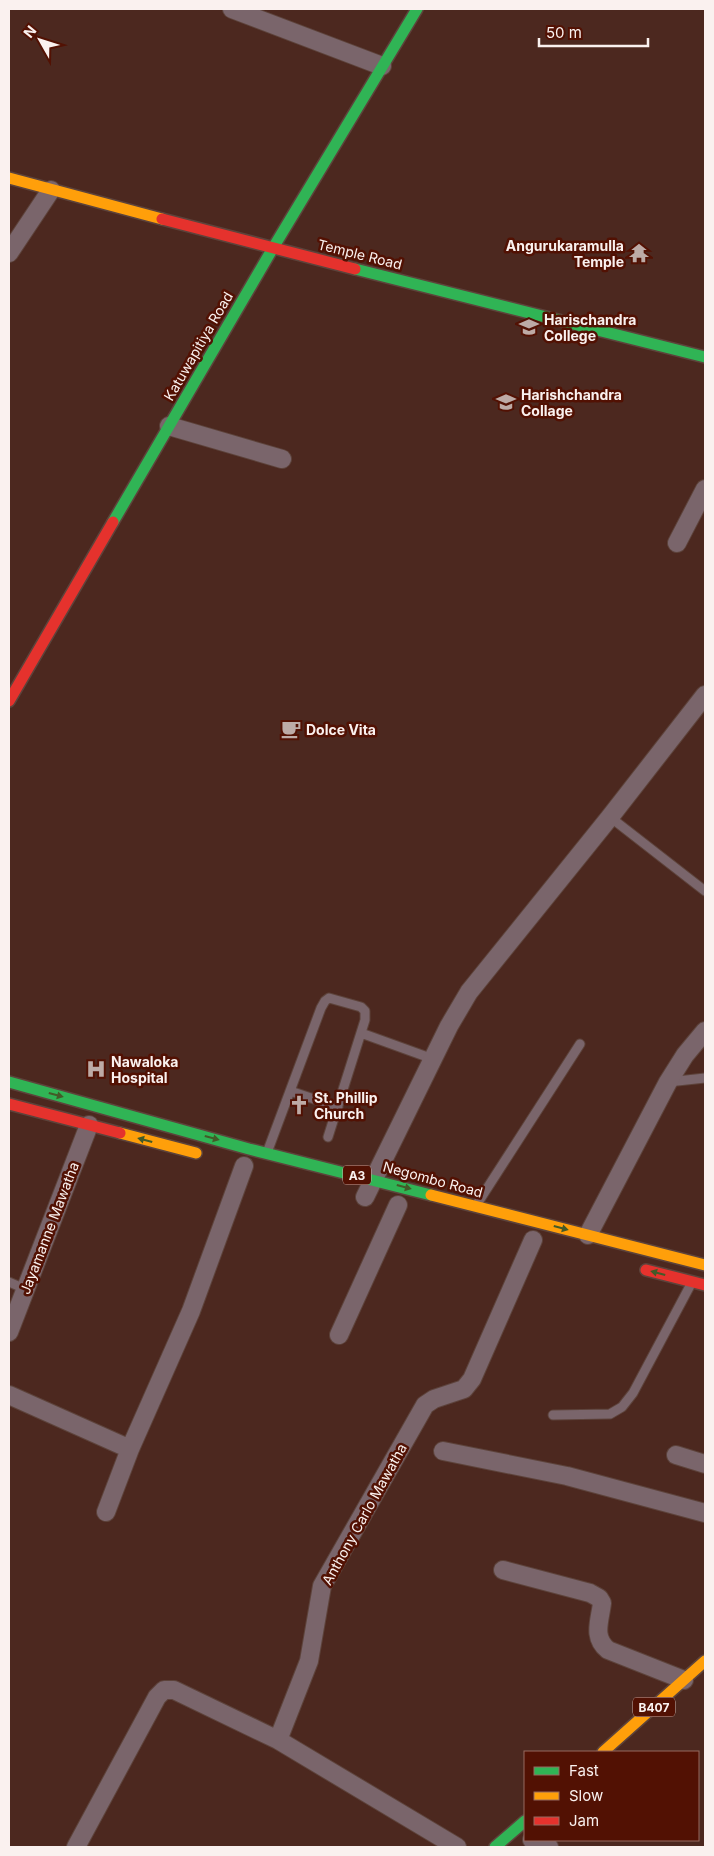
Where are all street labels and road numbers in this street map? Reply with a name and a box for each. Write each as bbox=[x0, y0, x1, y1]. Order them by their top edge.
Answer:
street label: Temple Road bbox=[316, 235, 404, 273]
street label: Katuwapitiya Road bbox=[160, 289, 236, 403]
street label: Negombo Road bbox=[381, 1158, 485, 1200]
street label: Jayamanne Mawatha bbox=[16, 1159, 82, 1297]
road number: A3 bbox=[343, 1166, 371, 1184]
street label: Anthony Carlo Mawatha bbox=[318, 1440, 410, 1588]
road number: B407 bbox=[633, 1698, 675, 1716]

